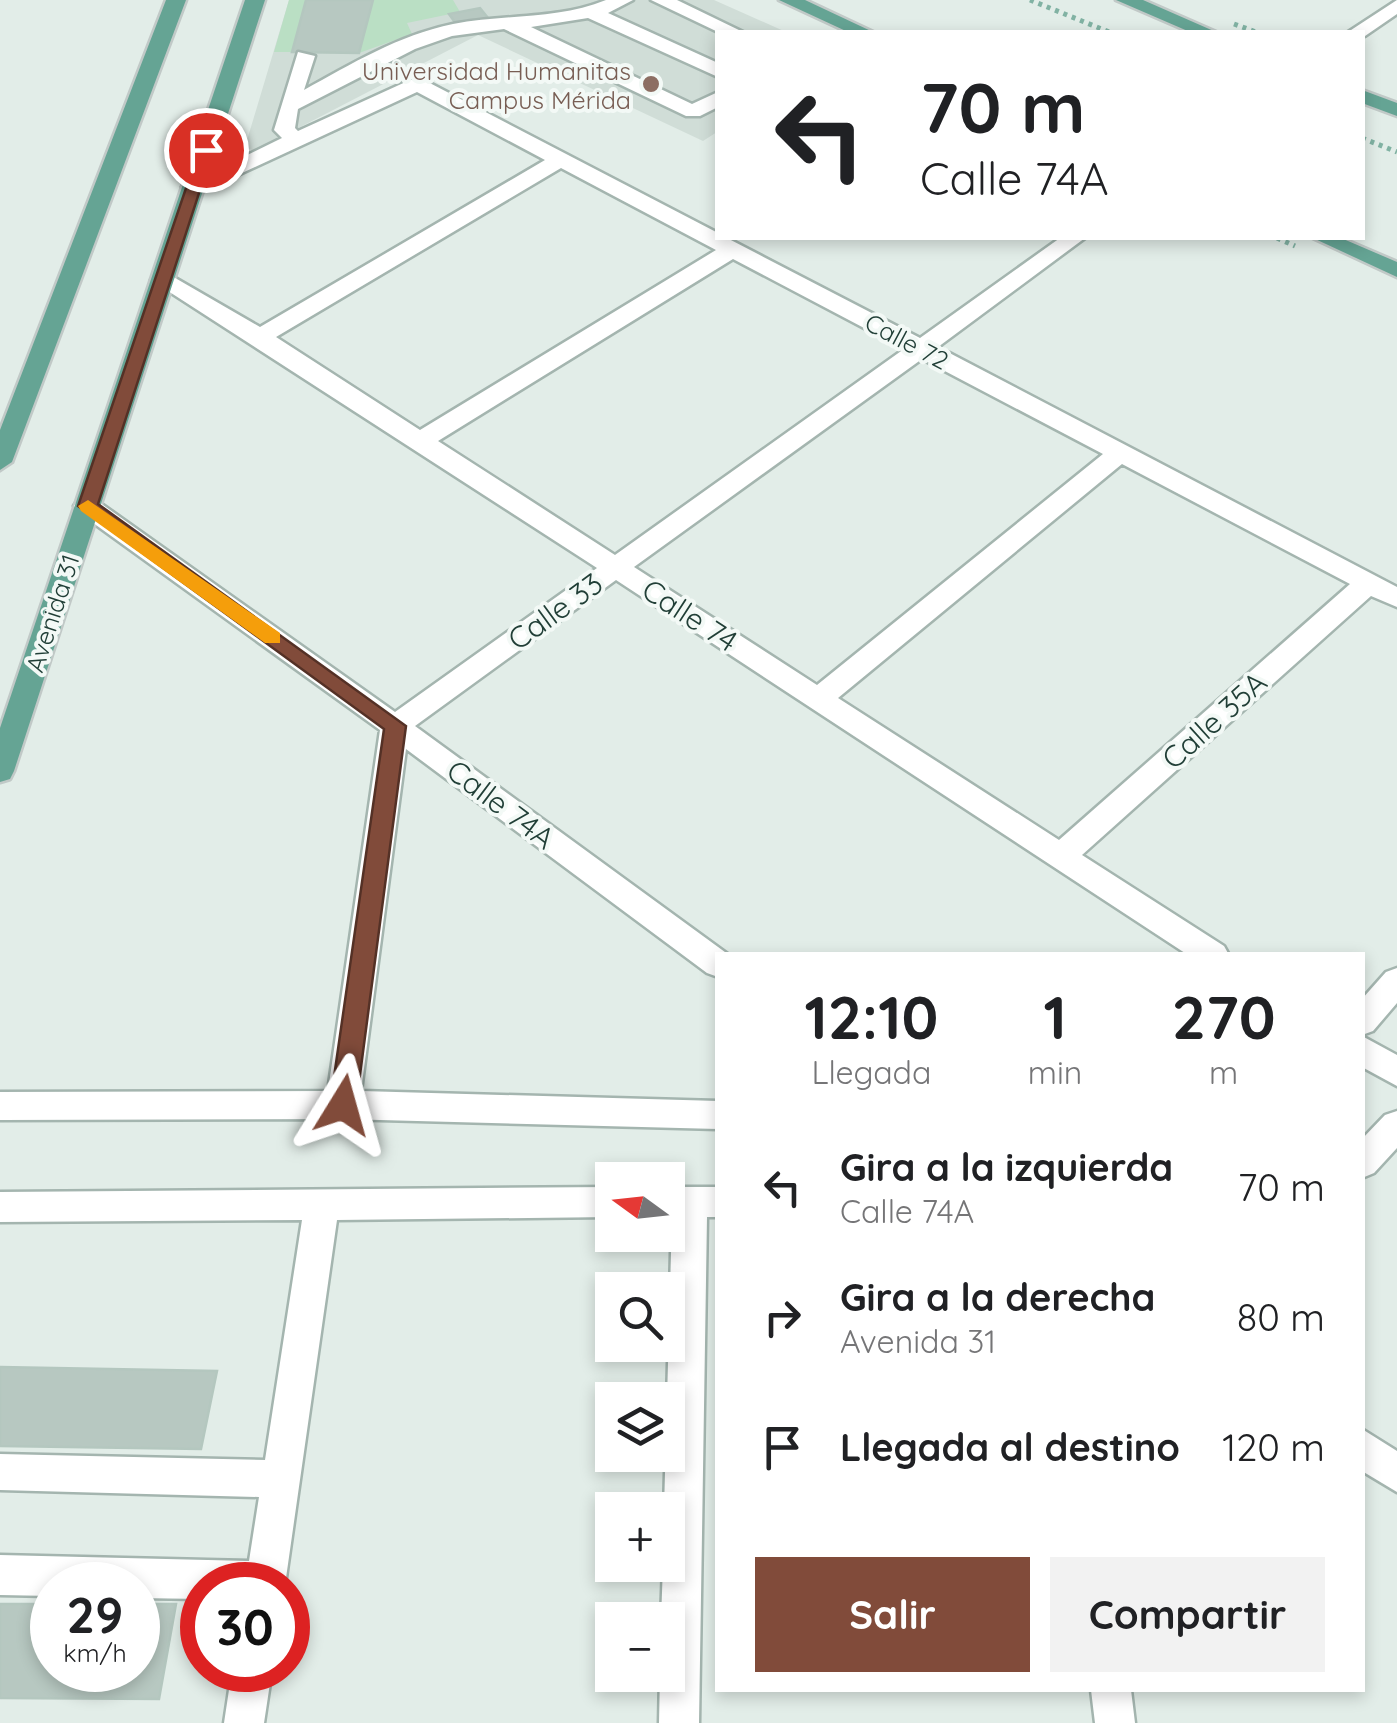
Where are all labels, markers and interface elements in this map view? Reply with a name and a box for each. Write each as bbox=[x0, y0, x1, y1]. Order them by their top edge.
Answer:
place label: Universidad Humanitas Campus Mérida bbox=[362, 55, 631, 115]
text: 70 m bbox=[920, 63, 1086, 151]
icon: left bbox=[755, 70, 885, 200]
marker: Universidad Humanitas Campus Mérida bbox=[640, 73, 662, 95]
pin bbox=[164, 108, 249, 193]
icon: arrive bbox=[179, 123, 234, 178]
text: Calle 74A bbox=[920, 150, 1109, 206]
street label: Calle 72 bbox=[860, 306, 954, 376]
street label: Avenida 31 bbox=[18, 550, 86, 676]
street label: Calle 33 bbox=[500, 564, 610, 658]
street label: Calle 74 bbox=[635, 570, 745, 660]
street label: Calle 35A bbox=[1154, 663, 1274, 777]
street label: Calle 74A bbox=[439, 751, 563, 857]
text: 12:10 bbox=[804, 979, 938, 1054]
text: 1 bbox=[1043, 979, 1067, 1054]
text: 270 bbox=[1172, 979, 1276, 1054]
text: Llegada bbox=[811, 1052, 931, 1092]
text: min bbox=[1028, 1052, 1082, 1092]
text: m bbox=[1209, 1052, 1238, 1092]
position arrow bbox=[291, 1053, 395, 1157]
text: Gira a la izquierda bbox=[840, 1143, 1173, 1191]
icon: left bbox=[755, 1160, 810, 1215]
north arrow bbox=[595, 1162, 685, 1252]
map controls bbox=[595, 1162, 685, 1692]
text: 70 m bbox=[1238, 1163, 1325, 1211]
text: Calle 74A bbox=[840, 1191, 974, 1231]
button: search bbox=[595, 1272, 685, 1362]
text: Gira a la derecha bbox=[840, 1273, 1155, 1321]
icon: right bbox=[755, 1290, 810, 1345]
text: 80 m bbox=[1237, 1293, 1325, 1341]
text: Avenida 31 bbox=[840, 1321, 996, 1361]
button: layers bbox=[595, 1382, 685, 1472]
icon: arrive bbox=[755, 1420, 810, 1475]
text: Llegada al destino bbox=[840, 1423, 1180, 1471]
text: 120 m bbox=[1222, 1423, 1325, 1471]
button: + bbox=[595, 1492, 685, 1582]
button: Salir bbox=[755, 1557, 1030, 1672]
button: Compartir bbox=[1050, 1557, 1325, 1672]
speed limit sign: 30 bbox=[180, 1562, 310, 1692]
text: 29 bbox=[67, 1583, 123, 1646]
button: − bbox=[595, 1602, 685, 1692]
text: km/h bbox=[63, 1637, 127, 1668]

